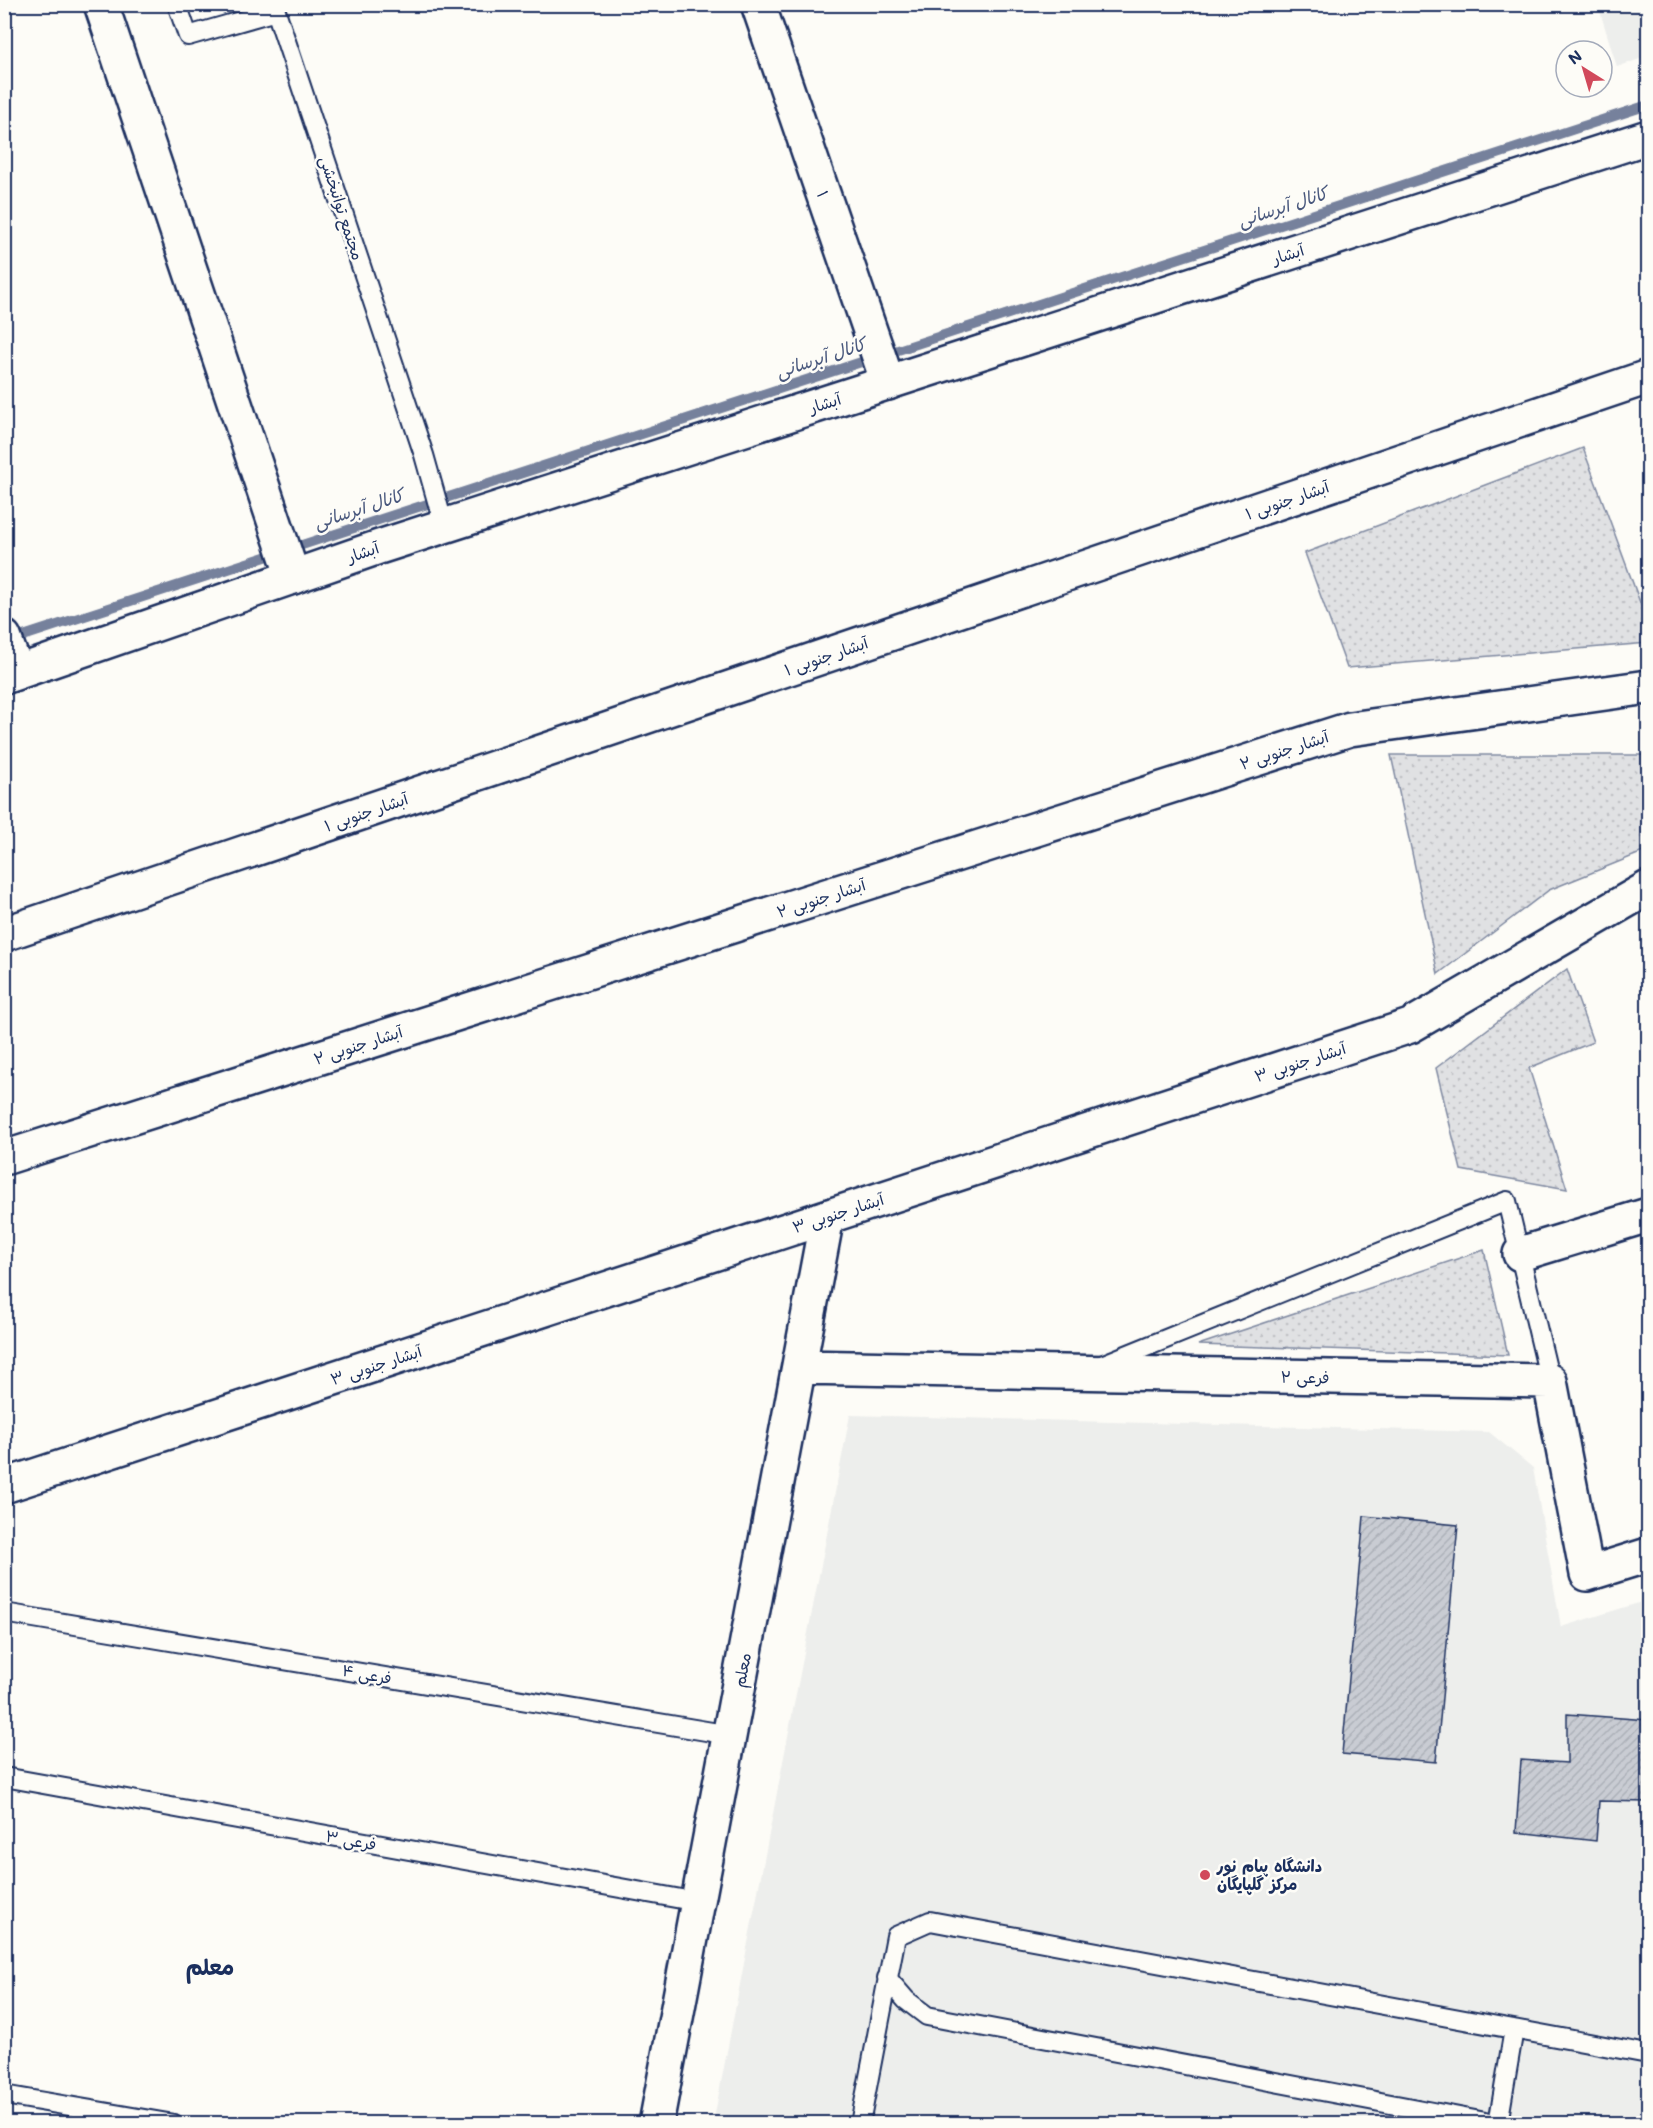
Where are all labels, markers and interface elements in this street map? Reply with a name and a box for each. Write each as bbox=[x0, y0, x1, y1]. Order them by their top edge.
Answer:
north arrow bbox=[1554, 39, 1614, 99]
text: N bbox=[1563, 45, 1586, 69]
street label: مجتمع توانبخشى bbox=[314, 153, 369, 263]
water label: کانال آبرسانی bbox=[1235, 179, 1334, 233]
street label: ۱ bbox=[813, 188, 834, 200]
street label: آبشار bbox=[1267, 238, 1307, 269]
water label: کانال آبرسانی bbox=[773, 330, 872, 384]
street label: آبشار bbox=[804, 387, 844, 418]
street label: آبشار جنوبی ۱ bbox=[1242, 475, 1333, 525]
water label: کانال آبرسانی bbox=[311, 481, 410, 535]
street label: آبشار bbox=[342, 536, 382, 567]
street label: آبشار جنوبی ۱ bbox=[781, 631, 872, 681]
street label: آبشار جنوبی ۲ bbox=[1237, 725, 1332, 775]
street label: آبشار جنوبی ۱ bbox=[321, 787, 412, 837]
street label: آبشار جنوبی ۲ bbox=[774, 873, 869, 923]
street label: آبشار جنوبی ۲ bbox=[311, 1020, 406, 1070]
street label: آبشار جنوبی ۳ bbox=[1252, 1037, 1349, 1087]
street label: آبشار جنوبی ۳ bbox=[790, 1188, 887, 1238]
street label: آبشار جنوبی ۳ bbox=[328, 1340, 425, 1390]
street label: فرعی ۲ bbox=[1280, 1366, 1330, 1388]
street label: معلم bbox=[728, 1651, 758, 1690]
street label: فرعی ۴ bbox=[340, 1659, 394, 1689]
street label: فرعی ۳ bbox=[324, 1825, 378, 1855]
place label: دانشگاه پیام نور مرکز گلپایگان bbox=[1216, 1855, 1322, 1895]
marker: دانشگاه پیام نور مرکز گلپایگان bbox=[1198, 1868, 1212, 1882]
district label: معلم bbox=[186, 1952, 234, 1984]

